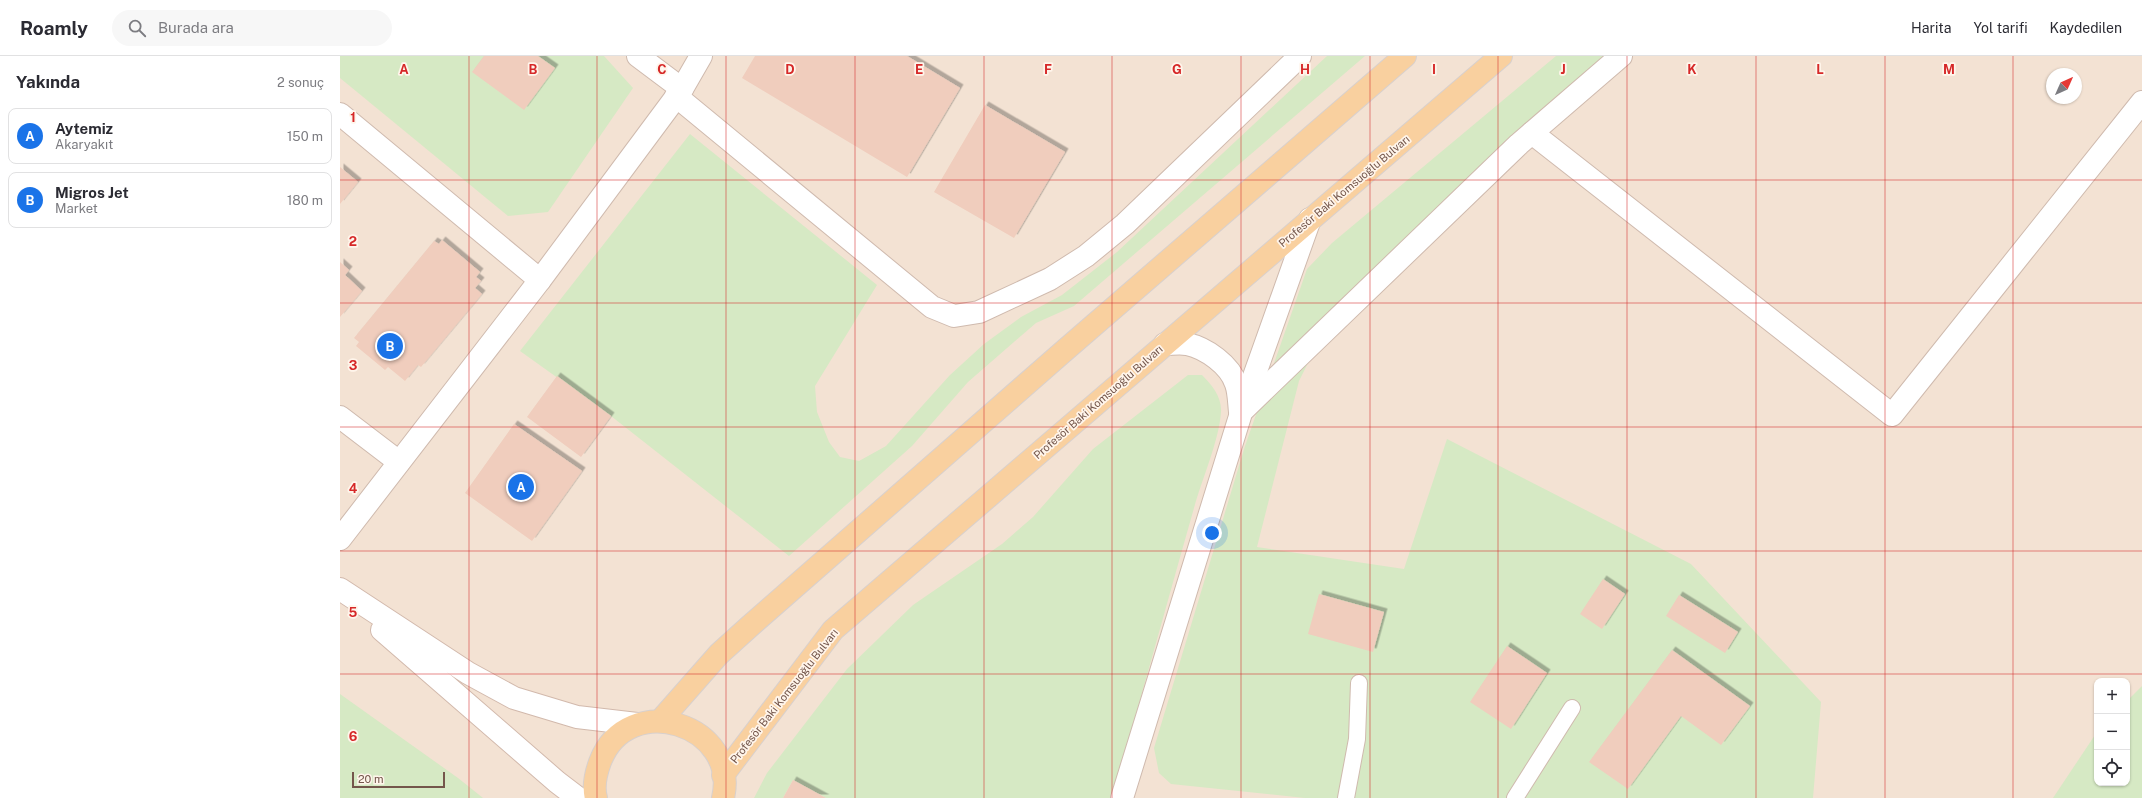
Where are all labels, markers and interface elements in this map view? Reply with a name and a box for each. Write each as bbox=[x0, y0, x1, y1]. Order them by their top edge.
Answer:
search box bbox=[112, 10, 392, 46]
text: Roamly bbox=[20, 17, 88, 39]
icon: search bbox=[126, 17, 148, 39]
text: Burada ara bbox=[158, 19, 234, 36]
text: Harita bbox=[1911, 20, 1951, 36]
text: Yol tarifi bbox=[1973, 20, 2028, 36]
text: Kaydedilen bbox=[2050, 20, 2122, 36]
text: A bbox=[399, 62, 409, 77]
text: B bbox=[529, 62, 538, 77]
text: C bbox=[657, 62, 667, 77]
text: D bbox=[785, 62, 795, 77]
text: E bbox=[915, 62, 923, 77]
text: F bbox=[1044, 62, 1052, 77]
text: G bbox=[1172, 62, 1182, 77]
text: H bbox=[1300, 62, 1310, 77]
text: I bbox=[1432, 62, 1436, 77]
text: J bbox=[1560, 62, 1566, 77]
text: K bbox=[1687, 62, 1697, 77]
text: L bbox=[1816, 62, 1824, 77]
text: M bbox=[1943, 62, 1955, 77]
north arrow bbox=[2046, 68, 2082, 104]
text: Yakında bbox=[16, 72, 80, 92]
text: 2 sonuç bbox=[277, 75, 324, 90]
text: 1 bbox=[350, 110, 356, 125]
text: Aytemiz bbox=[55, 120, 113, 137]
text: A bbox=[25, 129, 35, 144]
text: 150 m bbox=[287, 129, 323, 144]
street label: Profesör Baki Komsuoğlu Bulvarı bbox=[1276, 133, 1412, 249]
text: Akaryakıt bbox=[55, 137, 113, 152]
text: Migros Jet bbox=[55, 184, 129, 201]
text: B bbox=[26, 193, 34, 208]
text: 180 m bbox=[287, 193, 323, 208]
text: Market bbox=[55, 201, 98, 216]
text: 2 bbox=[349, 234, 357, 249]
pin: B bbox=[377, 331, 403, 361]
street label: Profesör Baki Komsuoğlu Bulvarı bbox=[1031, 343, 1165, 461]
text: 3 bbox=[349, 358, 358, 373]
pin: A bbox=[508, 472, 534, 502]
text: 4 bbox=[349, 481, 358, 496]
your location bbox=[1202, 523, 1222, 543]
text: 5 bbox=[349, 605, 358, 620]
street label: Profesör Baki Komsuoğlu Bulvarı bbox=[728, 627, 840, 765]
map controls bbox=[2094, 678, 2130, 786]
button: + bbox=[2094, 678, 2130, 714]
button: − bbox=[2094, 714, 2130, 750]
text: 6 bbox=[349, 729, 358, 744]
button: locate bbox=[2094, 750, 2130, 786]
scale bar bbox=[352, 770, 445, 789]
text: 20 m bbox=[358, 773, 383, 785]

